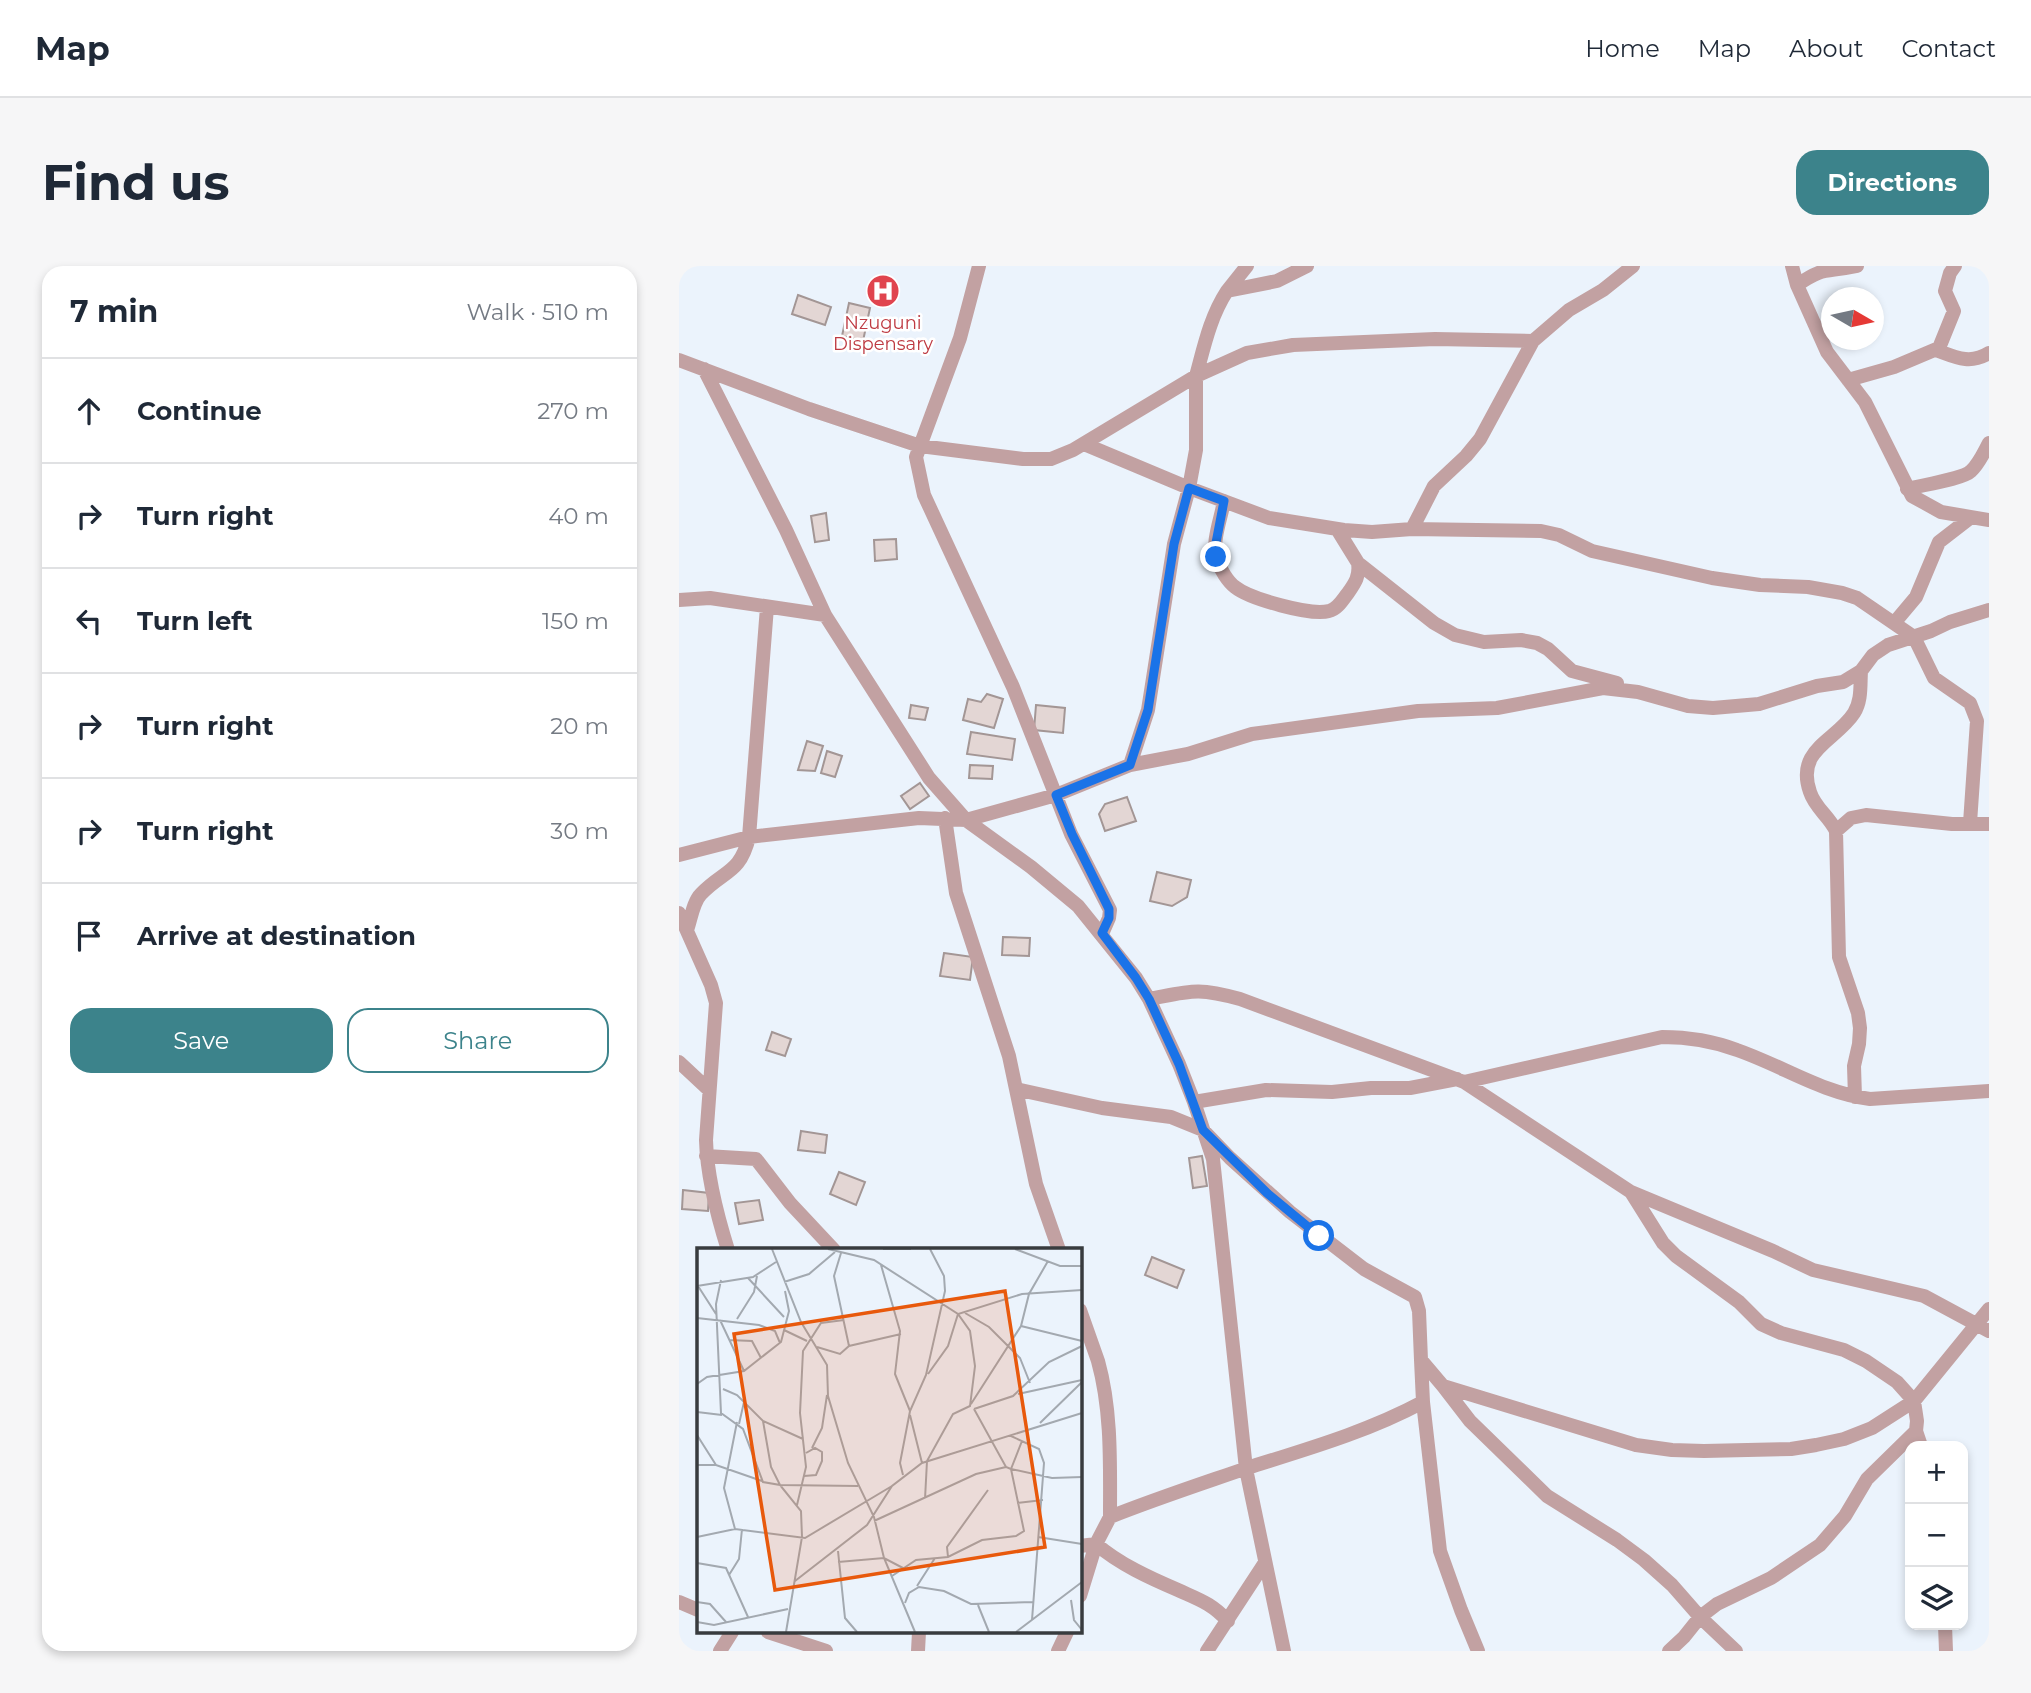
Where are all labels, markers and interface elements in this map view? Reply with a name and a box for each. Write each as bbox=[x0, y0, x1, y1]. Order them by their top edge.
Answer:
text: Map bbox=[35, 28, 110, 68]
text: Home bbox=[1585, 34, 1660, 63]
text: Map bbox=[1698, 34, 1751, 63]
text: About bbox=[1789, 34, 1863, 63]
text: Contact bbox=[1901, 34, 1996, 63]
button: Directions bbox=[1796, 150, 1989, 215]
text: Find us bbox=[42, 153, 230, 212]
hospital icon: Nzuguni Dispensary bbox=[864, 272, 902, 310]
north arrow bbox=[1821, 287, 1884, 350]
text: 7 min bbox=[70, 293, 158, 330]
text: Walk · 510 m bbox=[466, 298, 609, 326]
place label: Nzuguni Dispensary bbox=[833, 312, 933, 355]
icon: ahead bbox=[70, 392, 108, 430]
text: Continue bbox=[137, 395, 262, 427]
text: 270 m bbox=[537, 397, 609, 425]
icon: right bbox=[70, 497, 108, 535]
text: Turn right bbox=[137, 500, 273, 532]
text: 40 m bbox=[548, 502, 609, 530]
route end bbox=[1200, 541, 1231, 572]
icon: left bbox=[70, 602, 108, 640]
text: Turn left bbox=[137, 605, 253, 637]
text: 150 m bbox=[542, 607, 609, 635]
icon: right bbox=[70, 707, 108, 745]
text: Turn right bbox=[137, 710, 273, 742]
text: 20 m bbox=[550, 712, 609, 740]
icon: right bbox=[70, 812, 108, 850]
text: Turn right bbox=[137, 815, 273, 847]
text: 30 m bbox=[550, 817, 609, 845]
icon: arrive bbox=[70, 917, 108, 955]
text: Arrive at destination bbox=[137, 920, 416, 952]
button: Save bbox=[70, 1008, 333, 1073]
button: Share bbox=[347, 1008, 609, 1073]
route start bbox=[1303, 1220, 1334, 1251]
inset map bbox=[697, 1248, 1081, 1634]
map controls bbox=[1905, 1441, 1968, 1630]
button: + bbox=[1905, 1441, 1968, 1504]
button: − bbox=[1905, 1504, 1968, 1567]
button: layers bbox=[1905, 1567, 1968, 1630]

